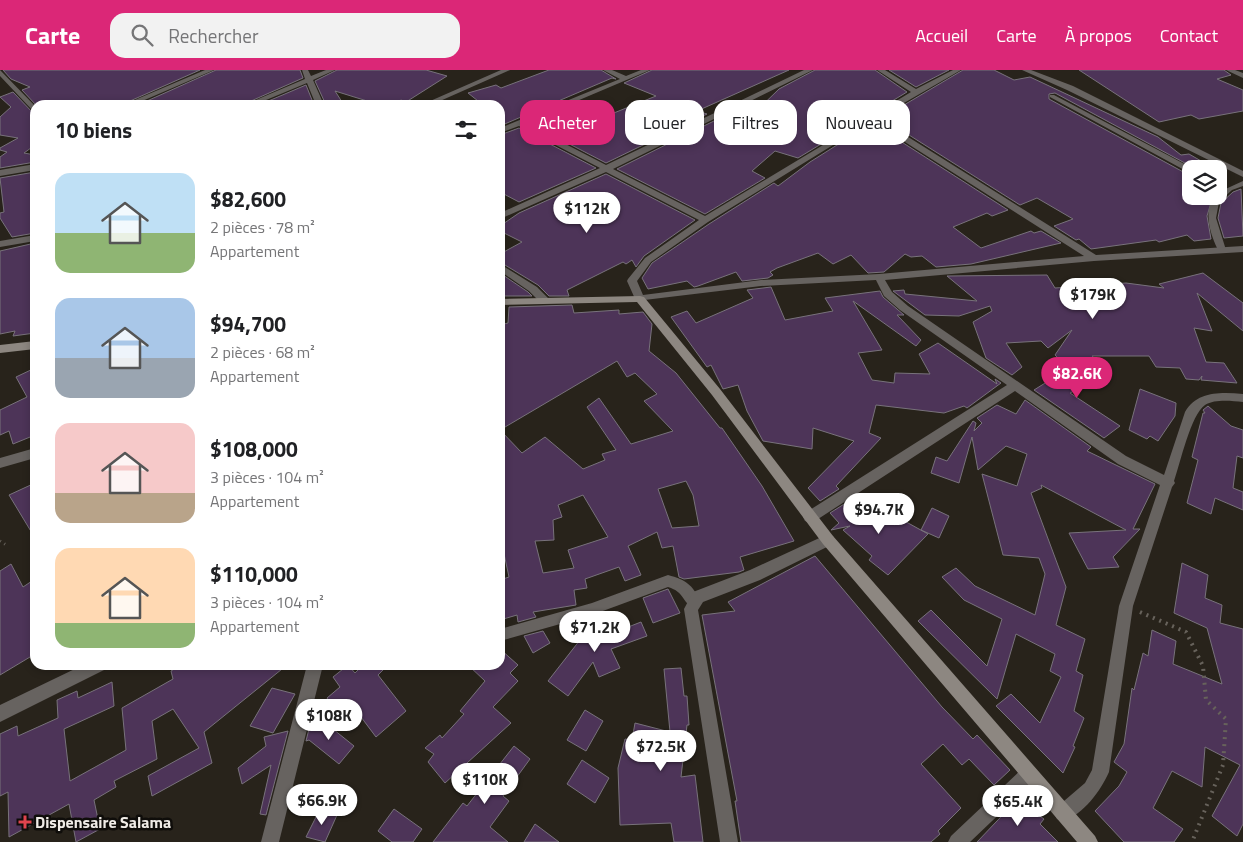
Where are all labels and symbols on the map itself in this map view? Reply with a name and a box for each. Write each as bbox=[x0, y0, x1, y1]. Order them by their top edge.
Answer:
pin: $112K bbox=[552, 191, 622, 234]
pin: $179K bbox=[1058, 278, 1128, 320]
pin: $82.6K bbox=[1036, 356, 1118, 399]
pin: $94.7K bbox=[838, 492, 920, 535]
pin: $71.2K bbox=[554, 610, 636, 653]
pin: $108K bbox=[294, 698, 364, 741]
pin: $72.5K bbox=[620, 730, 702, 772]
pin: $110K bbox=[450, 762, 520, 805]
pin: $66.9K bbox=[281, 784, 363, 826]
pin: $65.4K bbox=[977, 784, 1059, 827]
place label: Dispensaire Salama bbox=[35, 810, 171, 834]
marker: Dispensaire Salama bbox=[19, 816, 31, 828]

